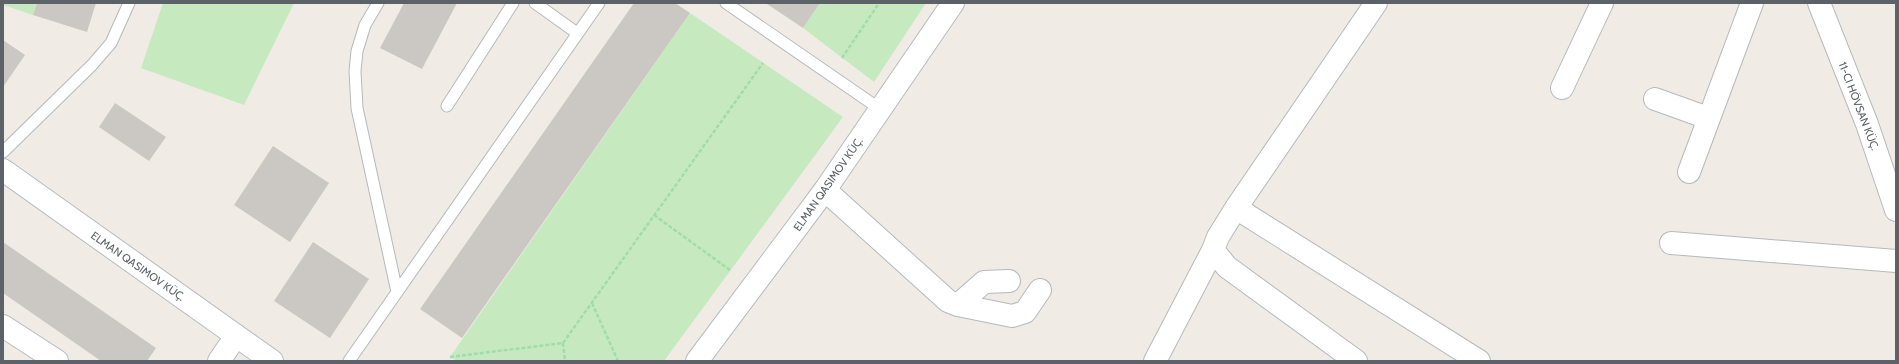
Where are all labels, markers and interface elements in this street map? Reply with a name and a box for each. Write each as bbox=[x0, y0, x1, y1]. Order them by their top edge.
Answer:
street label: 11-CI HÖVSAN KÜÇ. bbox=[1836, 60, 1882, 152]
street label: ELMAN QASIMOV KÜÇ. bbox=[790, 134, 866, 234]
street label: ELMAN QASIMOV KÜÇ. bbox=[88, 228, 188, 304]

